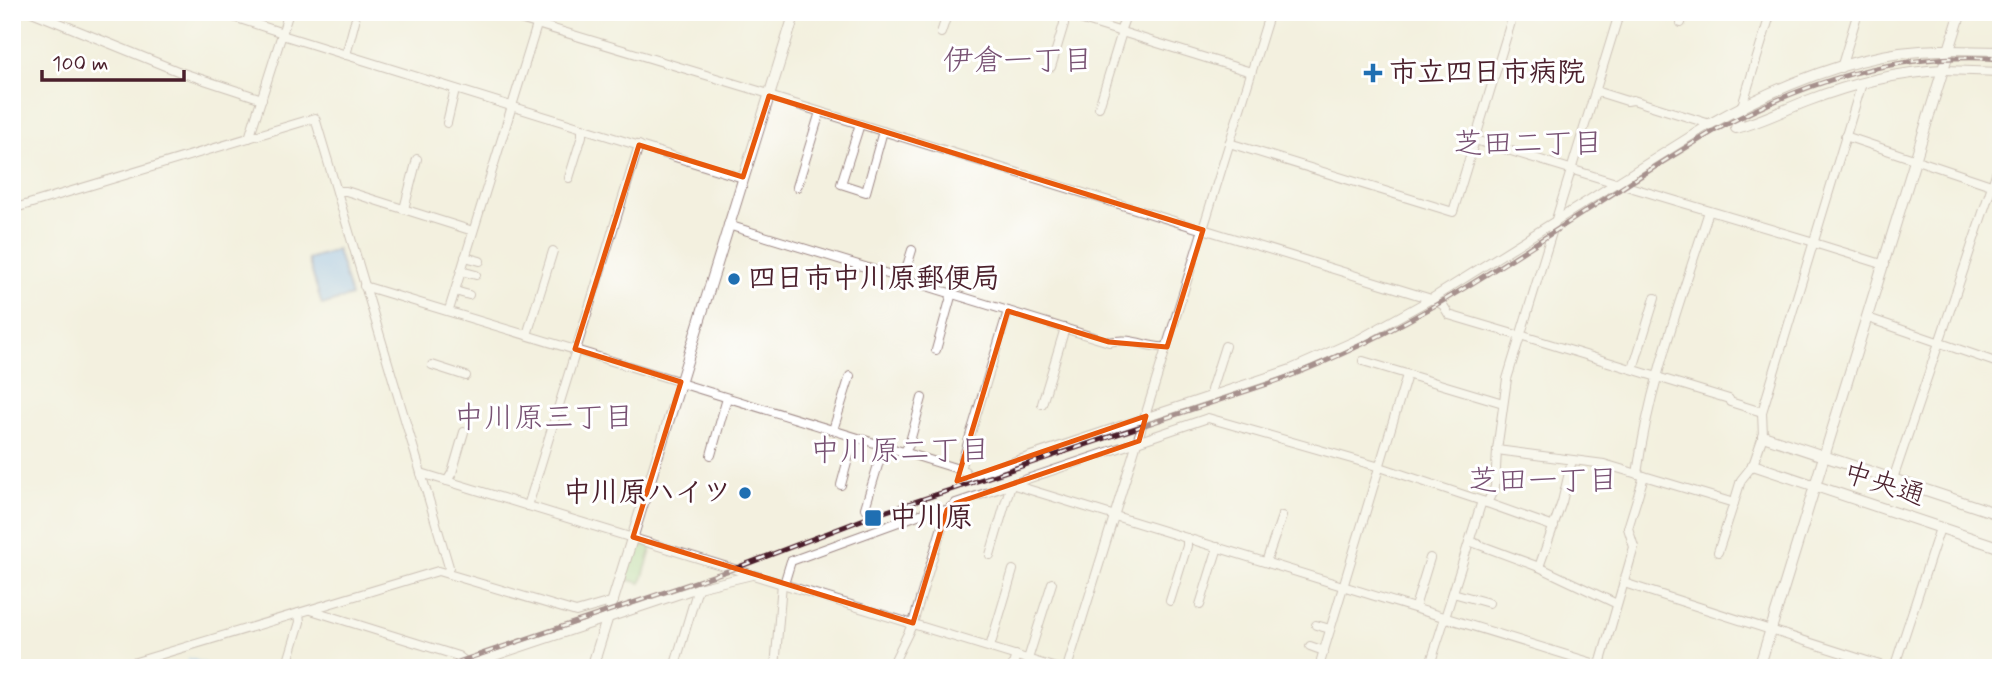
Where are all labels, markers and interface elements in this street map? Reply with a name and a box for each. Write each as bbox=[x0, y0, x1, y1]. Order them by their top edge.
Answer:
scale bar bbox=[42, 38, 184, 82]
district label: 伊倉一丁目 bbox=[943, 42, 1093, 81]
text: 100 m bbox=[52, 50, 108, 78]
place label: 市立四日市病院 bbox=[1389, 55, 1585, 92]
marker: 市立四日市病院 bbox=[1363, 63, 1383, 83]
district label: 芝田二丁目 bbox=[1453, 125, 1603, 164]
place label: 四日市中川原郵便局 bbox=[748, 261, 1000, 298]
marker: 四日市中川原郵便局 bbox=[726, 271, 742, 287]
district label: 中川原三丁目 bbox=[454, 399, 634, 438]
district label: 中川原二丁目 bbox=[810, 432, 990, 471]
street label: 中央通 bbox=[1838, 454, 1930, 516]
district label: 芝田一丁目 bbox=[1468, 462, 1618, 501]
place label: 中川原ハイツ bbox=[563, 475, 731, 512]
marker: 中川原ハイツ bbox=[737, 485, 753, 501]
place label: 中川原 bbox=[889, 500, 973, 537]
marker: 中川原 bbox=[863, 508, 883, 528]

